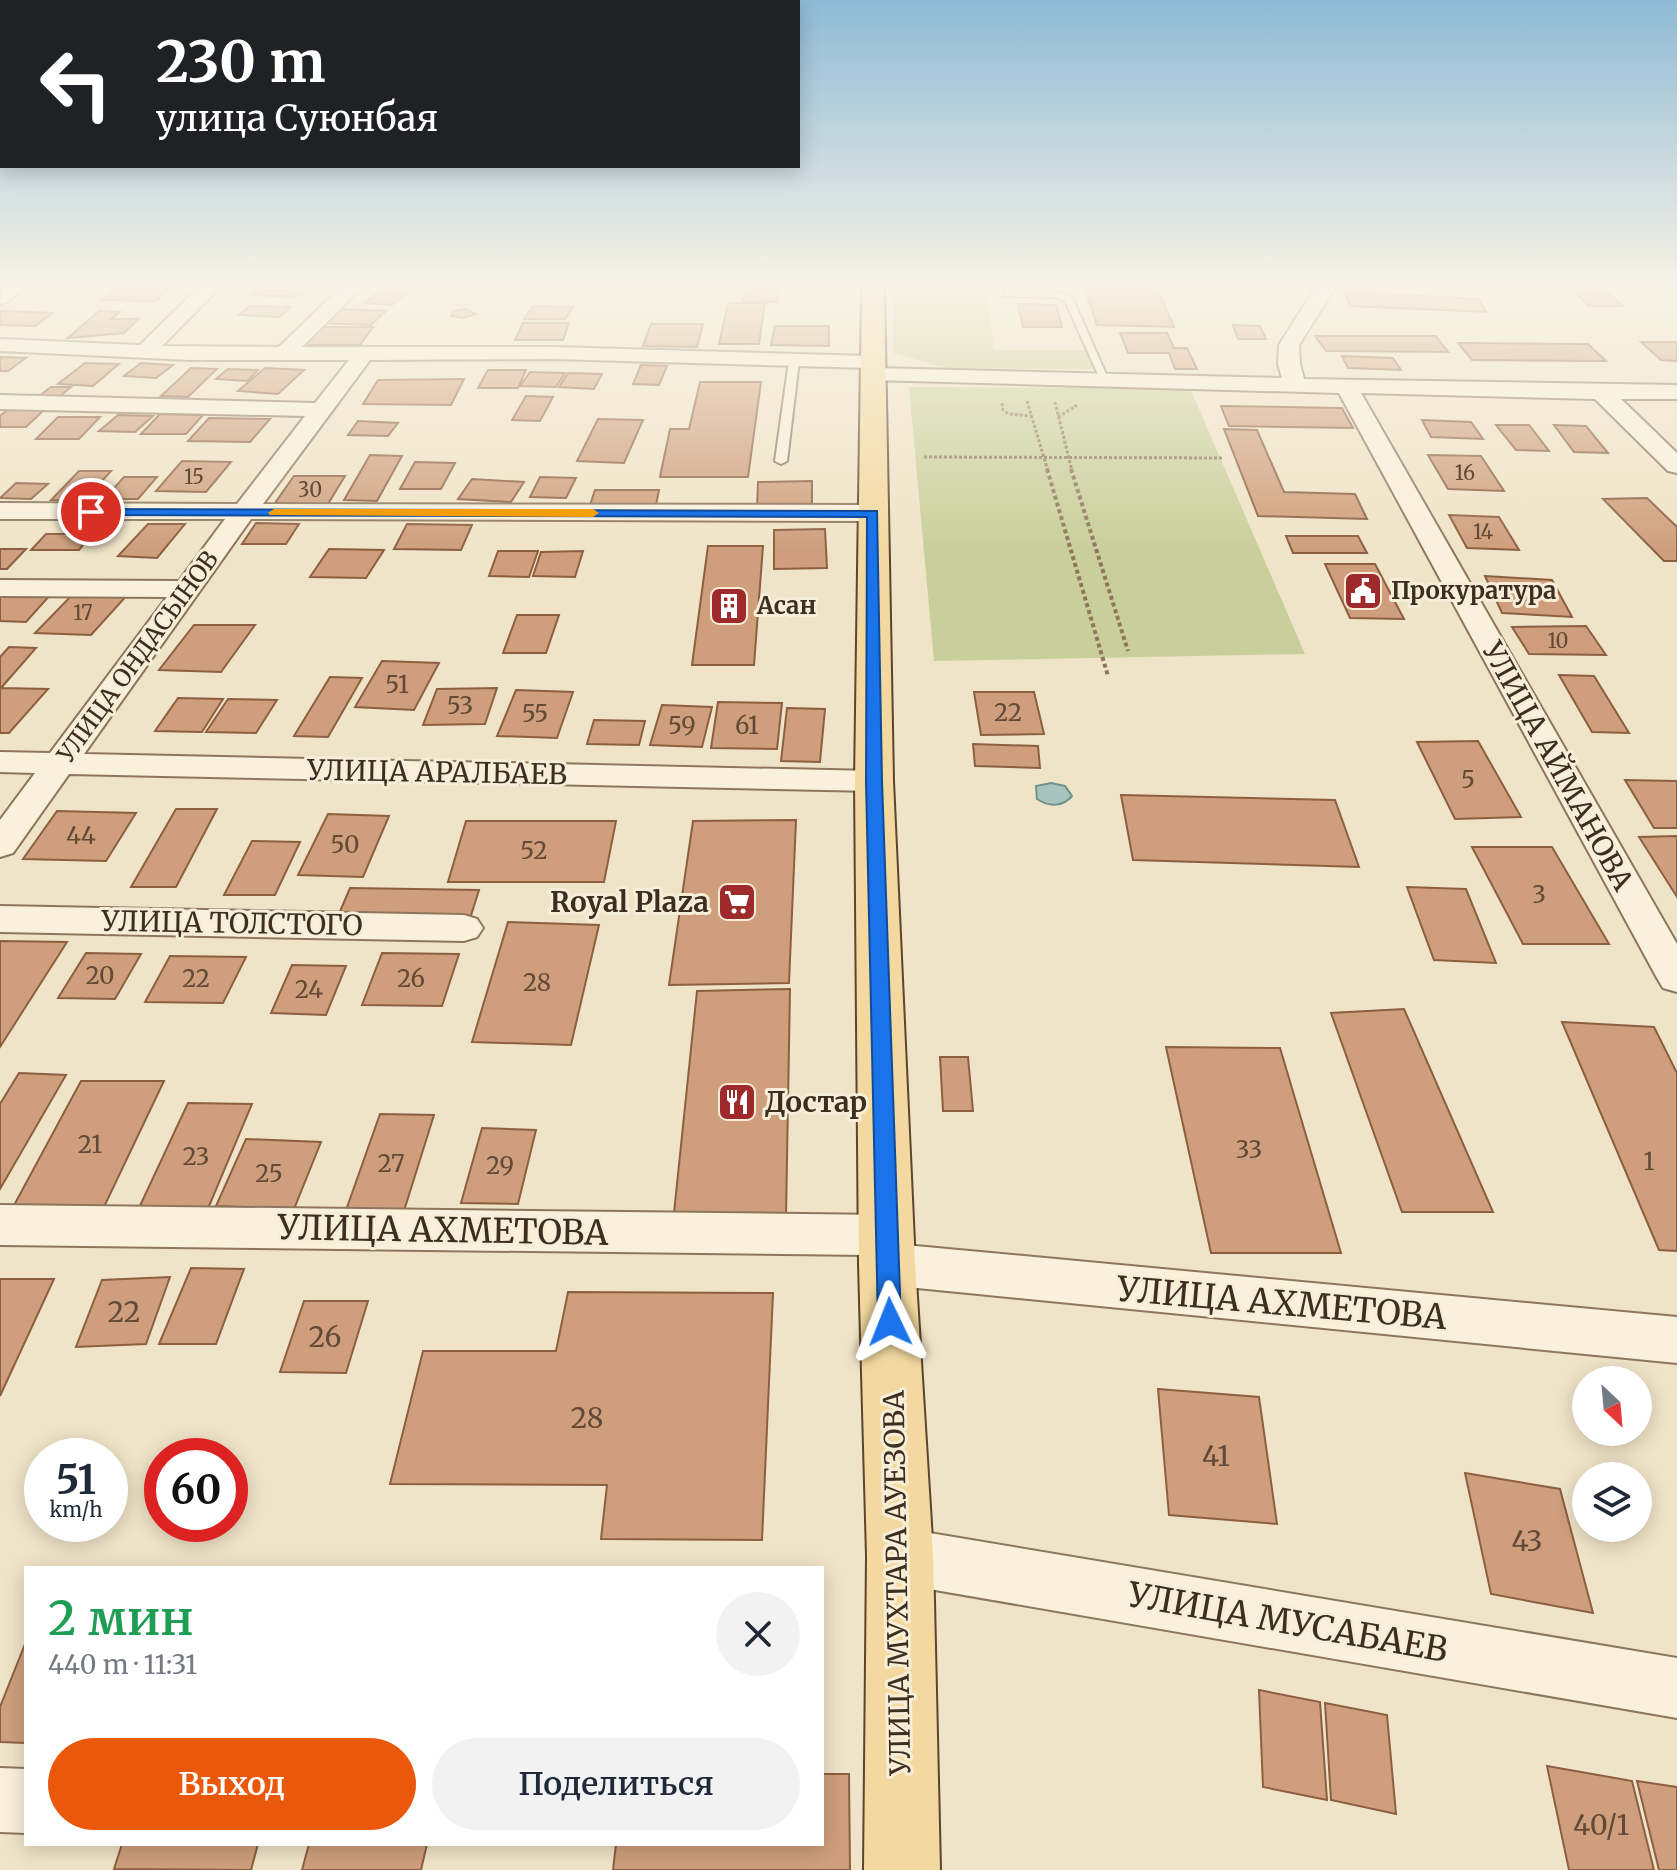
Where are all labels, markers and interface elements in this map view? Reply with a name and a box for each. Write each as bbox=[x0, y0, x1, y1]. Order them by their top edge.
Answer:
text: 230 m bbox=[156, 27, 326, 97]
icon: left bbox=[24, 32, 128, 136]
text: улица Суюнбая bbox=[156, 96, 438, 141]
house number: 16 bbox=[1455, 460, 1475, 485]
house number: 15 bbox=[184, 464, 204, 489]
house number: 30 bbox=[298, 477, 322, 502]
pin bbox=[57, 478, 125, 546]
icon: arrive bbox=[69, 490, 113, 534]
house number: 14 bbox=[1473, 519, 1493, 544]
street label: УЛИЦА ОНДАСЫНОВ bbox=[50, 545, 225, 770]
public building icon: Прокуратура bbox=[1342, 570, 1384, 612]
place label: Прокуратура bbox=[1391, 575, 1557, 606]
building icon: Асан bbox=[708, 585, 750, 627]
place label: Асан bbox=[756, 590, 816, 621]
house number: 17 bbox=[73, 600, 93, 625]
house number: 10 bbox=[1547, 628, 1569, 653]
street label: УЛИЦА АЙМАНОВА bbox=[1474, 634, 1642, 897]
house number: 51 bbox=[385, 669, 409, 700]
house number: 53 bbox=[447, 690, 473, 721]
house number: 22 bbox=[994, 697, 1022, 728]
house number: 55 bbox=[522, 698, 548, 729]
house number: 59 bbox=[668, 710, 696, 741]
house number: 61 bbox=[735, 710, 759, 741]
street label: УЛИЦА АРАЛБАЕВ bbox=[306, 752, 567, 792]
house number: 5 bbox=[1461, 764, 1475, 795]
house number: 44 bbox=[66, 820, 96, 851]
house number: 50 bbox=[330, 829, 360, 860]
house number: 52 bbox=[520, 835, 548, 866]
house number: 3 bbox=[1532, 879, 1546, 910]
supermarket icon: Royal Plaza bbox=[716, 881, 758, 923]
place label: Royal Plaza bbox=[550, 884, 709, 920]
street label: УЛИЦА ТОЛСТОГО bbox=[100, 903, 363, 943]
house number: 20 bbox=[85, 960, 115, 991]
house number: 22 bbox=[182, 963, 210, 994]
house number: 26 bbox=[397, 963, 425, 994]
house number: 28 bbox=[523, 967, 551, 998]
house number: 24 bbox=[295, 974, 323, 1005]
restaurant icon: Достар bbox=[716, 1081, 758, 1123]
place label: Достар bbox=[765, 1084, 867, 1120]
house number: 21 bbox=[78, 1129, 102, 1160]
house number: 33 bbox=[1236, 1134, 1262, 1165]
house number: 23 bbox=[182, 1141, 210, 1172]
house number: 1 bbox=[1644, 1146, 1655, 1177]
house number: 27 bbox=[377, 1148, 405, 1179]
house number: 29 bbox=[486, 1150, 514, 1181]
house number: 25 bbox=[255, 1158, 283, 1189]
street label: УЛИЦА АХМЕТОВА bbox=[276, 1206, 610, 1254]
street label: УЛИЦА АХМЕТОВА bbox=[1115, 1268, 1449, 1338]
position arrow bbox=[848, 1280, 932, 1364]
house number: 22 bbox=[108, 1294, 140, 1330]
house number: 26 bbox=[309, 1319, 341, 1355]
north arrow bbox=[1572, 1366, 1652, 1446]
map controls bbox=[1572, 1366, 1652, 1542]
street label: УЛИЦА МУХТАРА АУЕЗОВА bbox=[876, 1390, 918, 1777]
house number: 28 bbox=[571, 1400, 603, 1436]
speed limit sign: 60 bbox=[144, 1438, 248, 1542]
house number: 41 bbox=[1202, 1438, 1230, 1474]
text: 51 bbox=[56, 1455, 96, 1505]
button: layers bbox=[1572, 1462, 1652, 1542]
text: km/h bbox=[50, 1497, 102, 1522]
house number: 43 bbox=[1512, 1523, 1542, 1559]
street label: УЛИЦА МУСАБАЕВ bbox=[1124, 1573, 1451, 1671]
text: 2 мин bbox=[48, 1588, 194, 1648]
button: close bbox=[716, 1592, 800, 1676]
text: 440 m · 11:31 bbox=[48, 1648, 197, 1681]
button: Выход bbox=[48, 1738, 416, 1830]
button: Поделиться bbox=[432, 1738, 800, 1830]
house number: 40/1 bbox=[1573, 1807, 1629, 1843]

